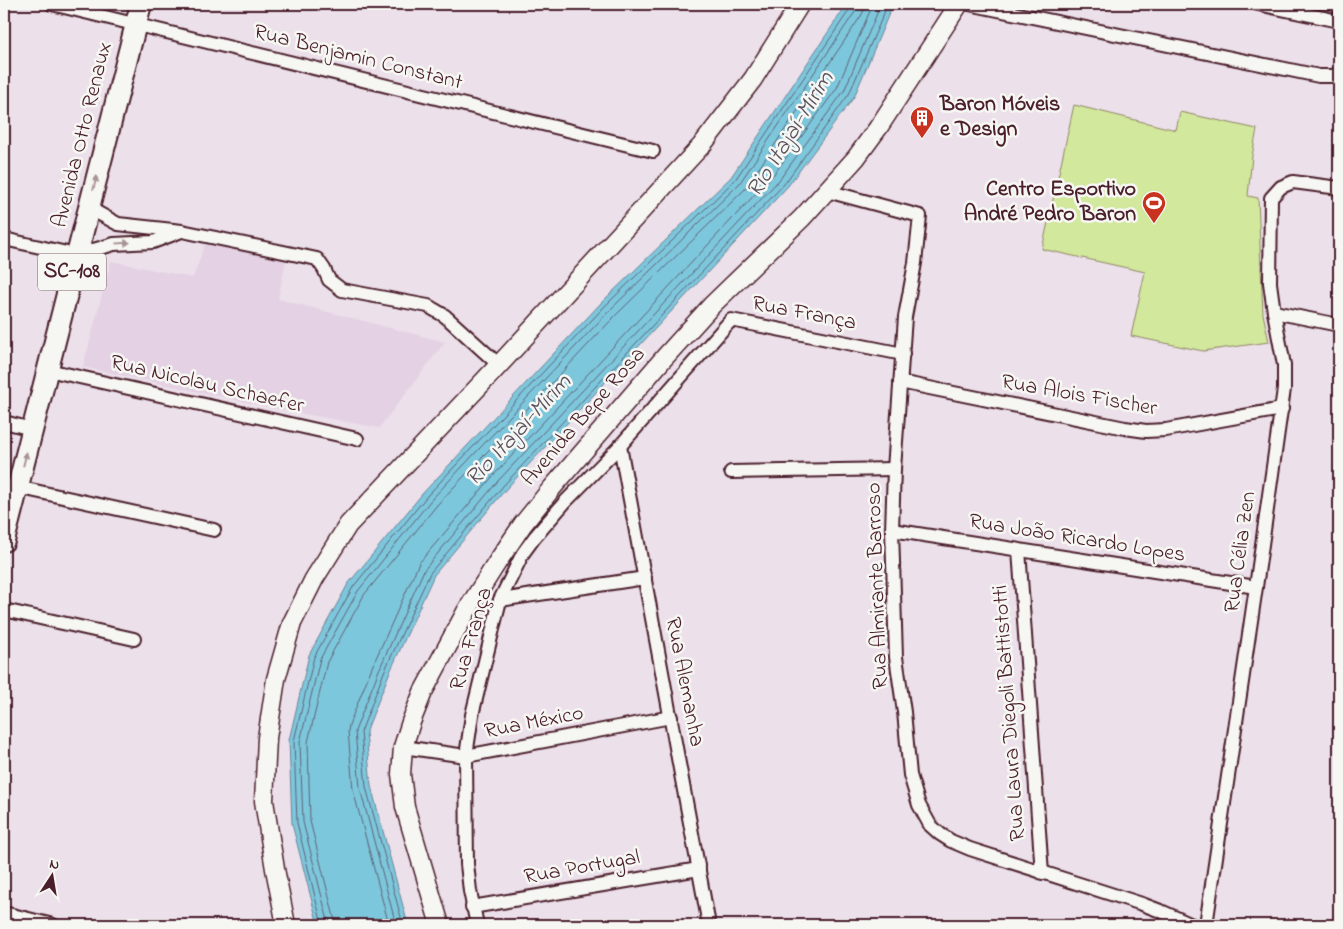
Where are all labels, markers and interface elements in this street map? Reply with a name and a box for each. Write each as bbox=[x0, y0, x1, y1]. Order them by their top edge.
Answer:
street label: Rua Benjamin Constant bbox=[250, 17, 466, 100]
street label: Avenida Otto Renaux bbox=[44, 39, 122, 231]
water label: Rio Itajaí-Mirim bbox=[738, 65, 844, 205]
place label: Baron Móveis e Design bbox=[939, 89, 1060, 147]
building icon: Baron Móveis e Design bbox=[909, 105, 935, 139]
place label: Centro Esportivo André Pedro Baron bbox=[964, 174, 1136, 231]
one-way arrow bbox=[91, 176, 99, 191]
sports icon: Centro Esportivo André Pedro Baron bbox=[1141, 190, 1167, 224]
one-way arrow bbox=[116, 239, 132, 247]
road number: SC-108 bbox=[38, 253, 106, 290]
street label: Rua França bbox=[749, 288, 859, 340]
street label: Avenida Bepe Rosa bbox=[514, 340, 654, 494]
street label: Rua Nicolau Schaefer bbox=[107, 347, 307, 423]
water label: Rio Itajaí-Mirim bbox=[457, 366, 581, 495]
street label: Rua Alois Fischer bbox=[999, 367, 1160, 425]
one-way arrow bbox=[21, 452, 29, 467]
street label: Rua Almirante Barroso bbox=[858, 482, 898, 690]
street label: Rua Célia Zen bbox=[1217, 489, 1265, 615]
street label: Rua João Ricardo Lopes bbox=[966, 506, 1188, 572]
street label: Rua França bbox=[442, 584, 502, 694]
street label: Rua Laura Diegoli Battistotti bbox=[985, 584, 1036, 842]
street label: Rua Alemanha bbox=[656, 615, 712, 749]
street label: Rua México bbox=[482, 698, 586, 748]
street label: Rua Portugal bbox=[522, 842, 643, 895]
north arrow bbox=[28, 852, 78, 902]
text: N bbox=[48, 853, 61, 876]

